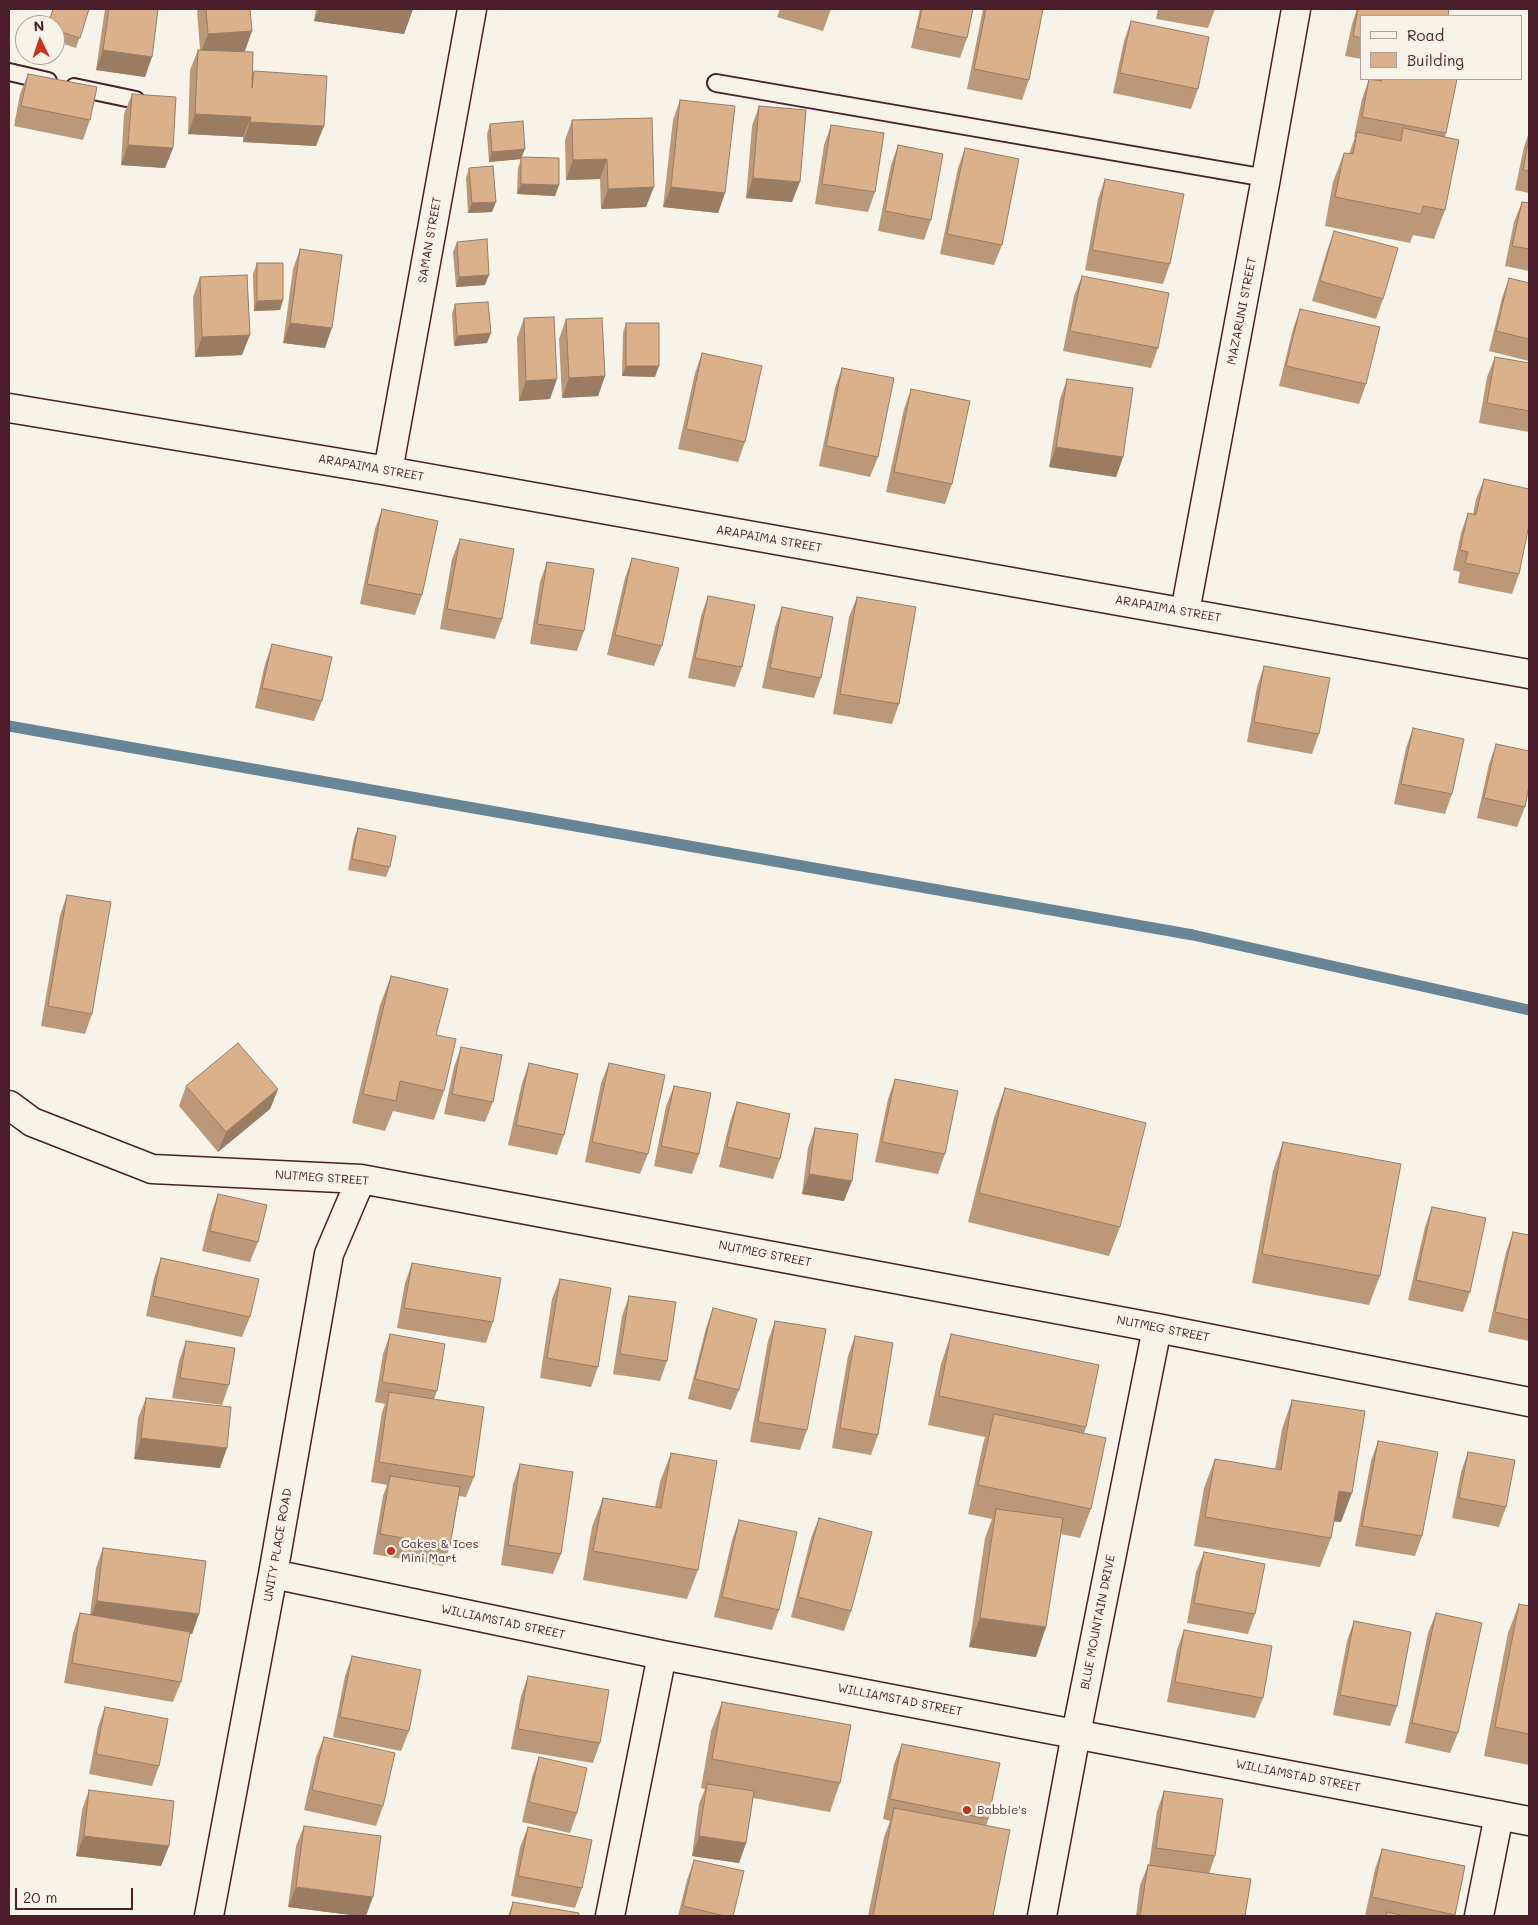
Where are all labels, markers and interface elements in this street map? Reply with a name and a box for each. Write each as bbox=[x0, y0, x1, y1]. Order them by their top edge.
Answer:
north arrow bbox=[15, 15, 65, 65]
legend bbox=[1360, 15, 1523, 80]
text: N bbox=[33, 16, 45, 35]
text: Road bbox=[1407, 25, 1444, 45]
text: Building bbox=[1407, 50, 1464, 70]
street label: SAMAN STREET bbox=[415, 196, 445, 284]
street label: MAZARUNI STREET bbox=[1224, 256, 1260, 366]
street label: ARAPAIMA STREET bbox=[317, 452, 425, 484]
street label: ARAPAIMA STREET bbox=[715, 523, 823, 555]
street label: ARAPAIMA STREET bbox=[1114, 593, 1222, 625]
street label: NUTMEG STREET bbox=[274, 1168, 370, 1188]
street label: NUTMEG STREET bbox=[717, 1238, 813, 1270]
street label: NUTMEG STREET bbox=[1115, 1313, 1211, 1345]
street label: UNITY PLACE ROAD bbox=[261, 1487, 295, 1603]
place label: Cakes & Ices Mini Mart bbox=[401, 1537, 479, 1565]
marker: Cakes & Ices Mini Mart bbox=[385, 1545, 397, 1557]
street label: BLUE MOUNTAIN DRIVE bbox=[1078, 1553, 1118, 1691]
street label: WILLIAMSTAD STREET bbox=[439, 1602, 567, 1642]
street label: WILLIAMSTAD STREET bbox=[836, 1681, 964, 1719]
street label: WILLIAMSTAD STREET bbox=[1234, 1757, 1362, 1795]
place label: Babbie's bbox=[977, 1803, 1027, 1817]
marker: Babbie's bbox=[961, 1804, 973, 1816]
scale bar bbox=[18, 1878, 135, 1910]
text: 20 m bbox=[23, 1887, 57, 1907]

